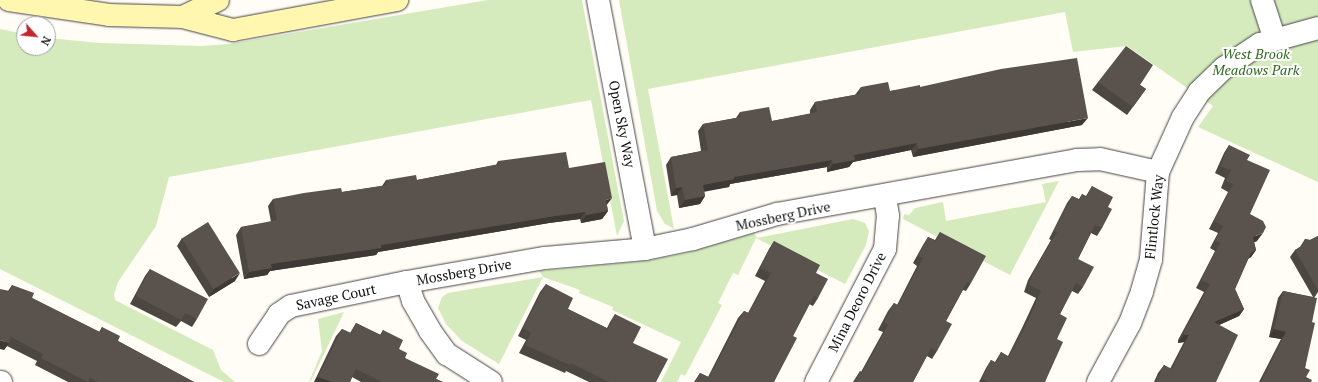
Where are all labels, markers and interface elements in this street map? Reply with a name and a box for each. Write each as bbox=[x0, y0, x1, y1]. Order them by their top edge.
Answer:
north arrow bbox=[16, 16, 56, 56]
text: N bbox=[38, 34, 54, 48]
park label: West Brook Meadows Park bbox=[1213, 46, 1299, 78]
street label: Open Sky Way bbox=[605, 79, 639, 169]
street label: Flintlock Way bbox=[1141, 174, 1167, 260]
street label: Mossberg Drive bbox=[734, 198, 832, 234]
street label: Mina Deoro Drive bbox=[825, 249, 889, 355]
street label: Mossberg Drive bbox=[415, 255, 513, 289]
street label: Savage Court bbox=[294, 280, 378, 314]

